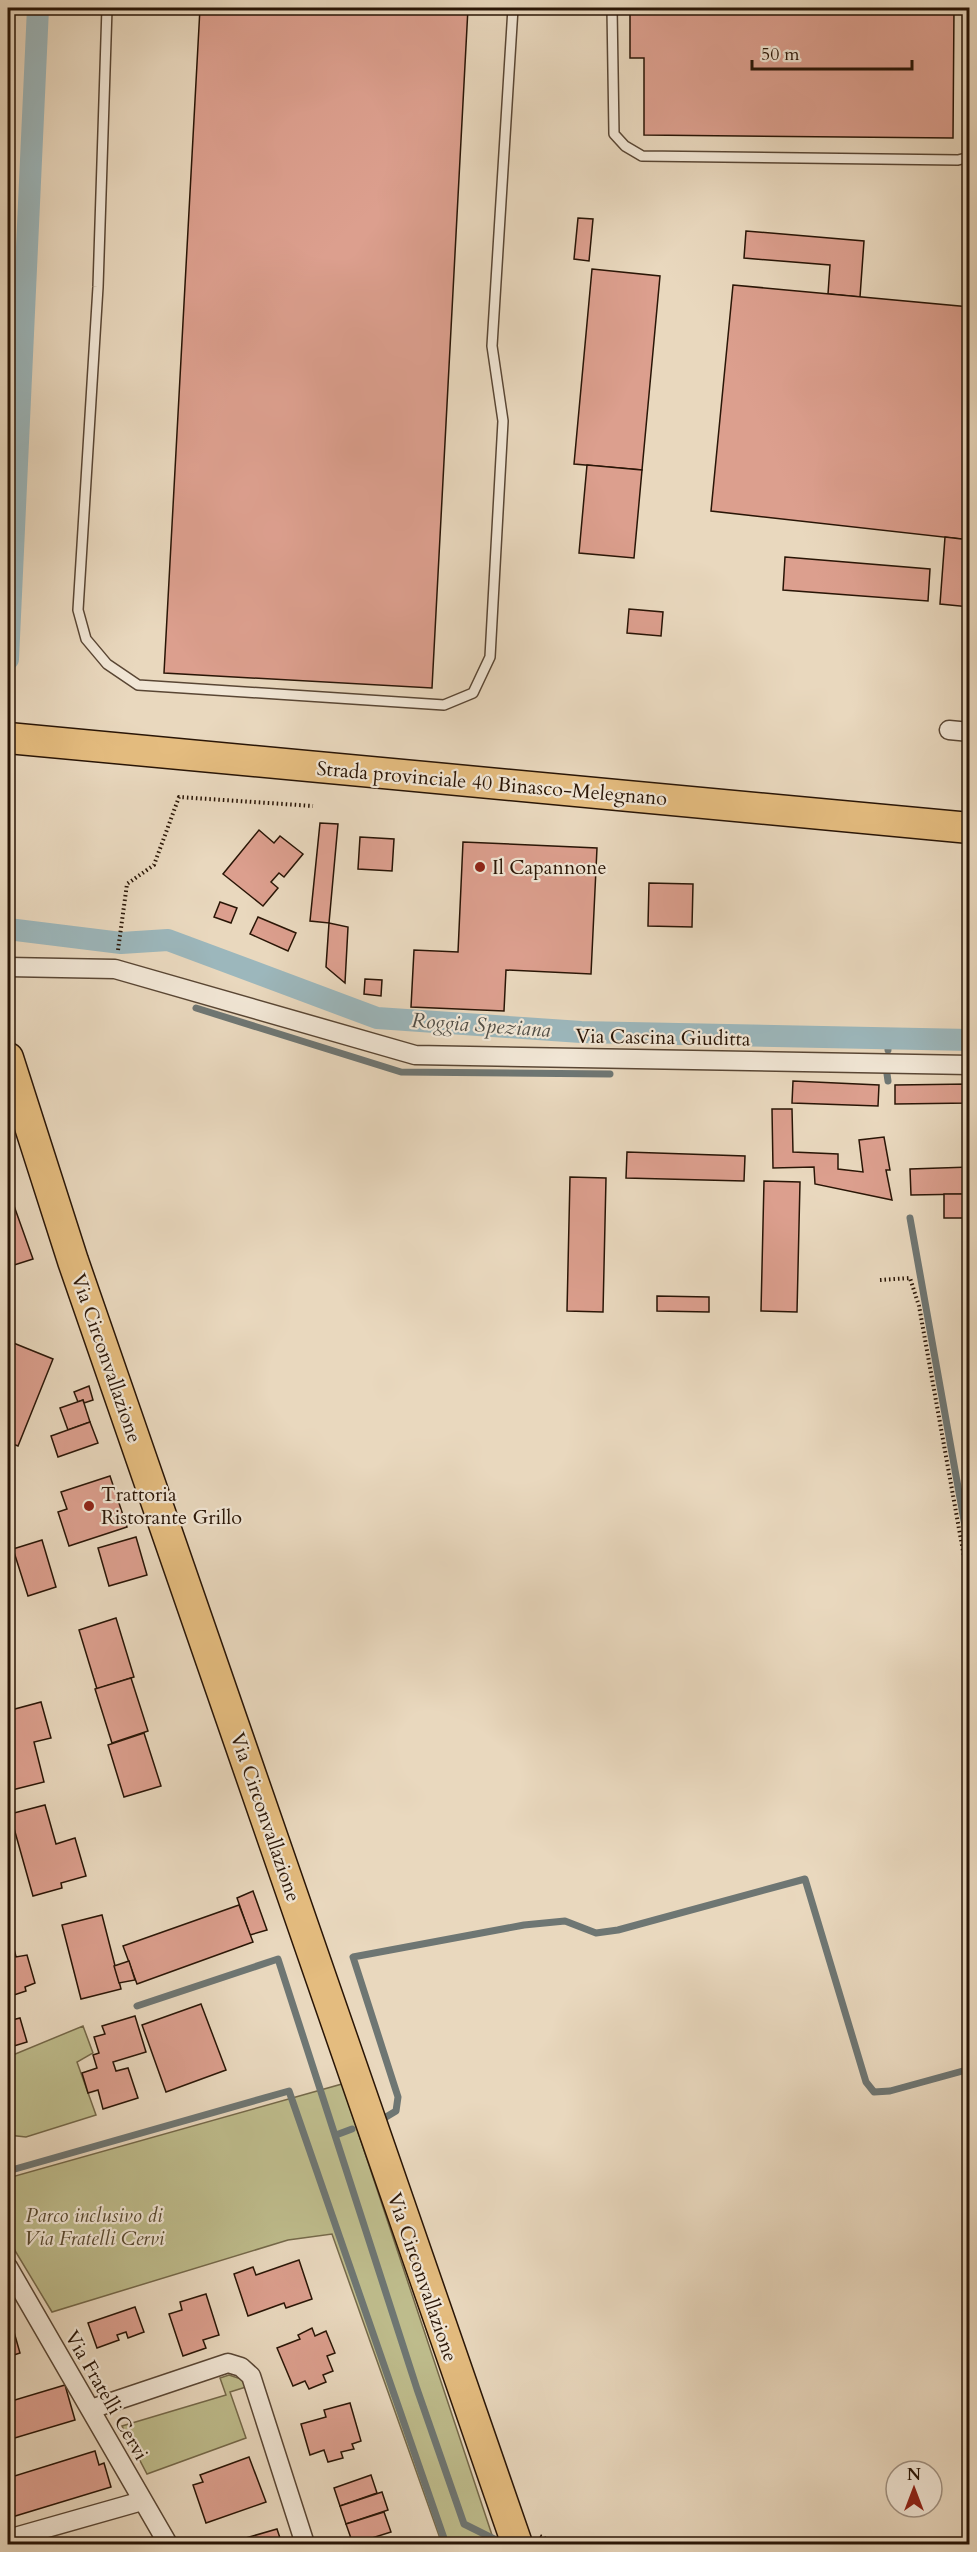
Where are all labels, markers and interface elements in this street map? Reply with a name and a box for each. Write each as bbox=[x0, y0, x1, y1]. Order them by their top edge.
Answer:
scale bar bbox=[752, 33, 912, 71]
text: 50 m bbox=[761, 42, 800, 67]
street label: Strada provinciale 40 Binasco-Melegnano bbox=[316, 755, 669, 812]
place label: Il Capannone bbox=[492, 854, 607, 881]
marker: Il Capannone bbox=[473, 860, 487, 874]
water label: Roggia Speziana bbox=[410, 1006, 552, 1045]
street label: Via Cascina Giuditta bbox=[575, 1022, 751, 1053]
street label: Via Circonvallazione bbox=[65, 1270, 148, 1446]
place label: Trattoria Ristorante Grillo bbox=[101, 1481, 242, 1531]
marker: Trattoria Ristorante Grillo bbox=[82, 1499, 96, 1513]
street label: Via Circonvallazione bbox=[224, 1729, 307, 1905]
street label: Via Circonvallazione bbox=[381, 2189, 464, 2365]
park label: Parco inclusivo di Via Fratelli Cervi bbox=[24, 2202, 165, 2252]
street label: Via Fratelli Cervi bbox=[58, 2325, 155, 2465]
north arrow bbox=[884, 2459, 944, 2519]
text: N bbox=[907, 2464, 921, 2486]

